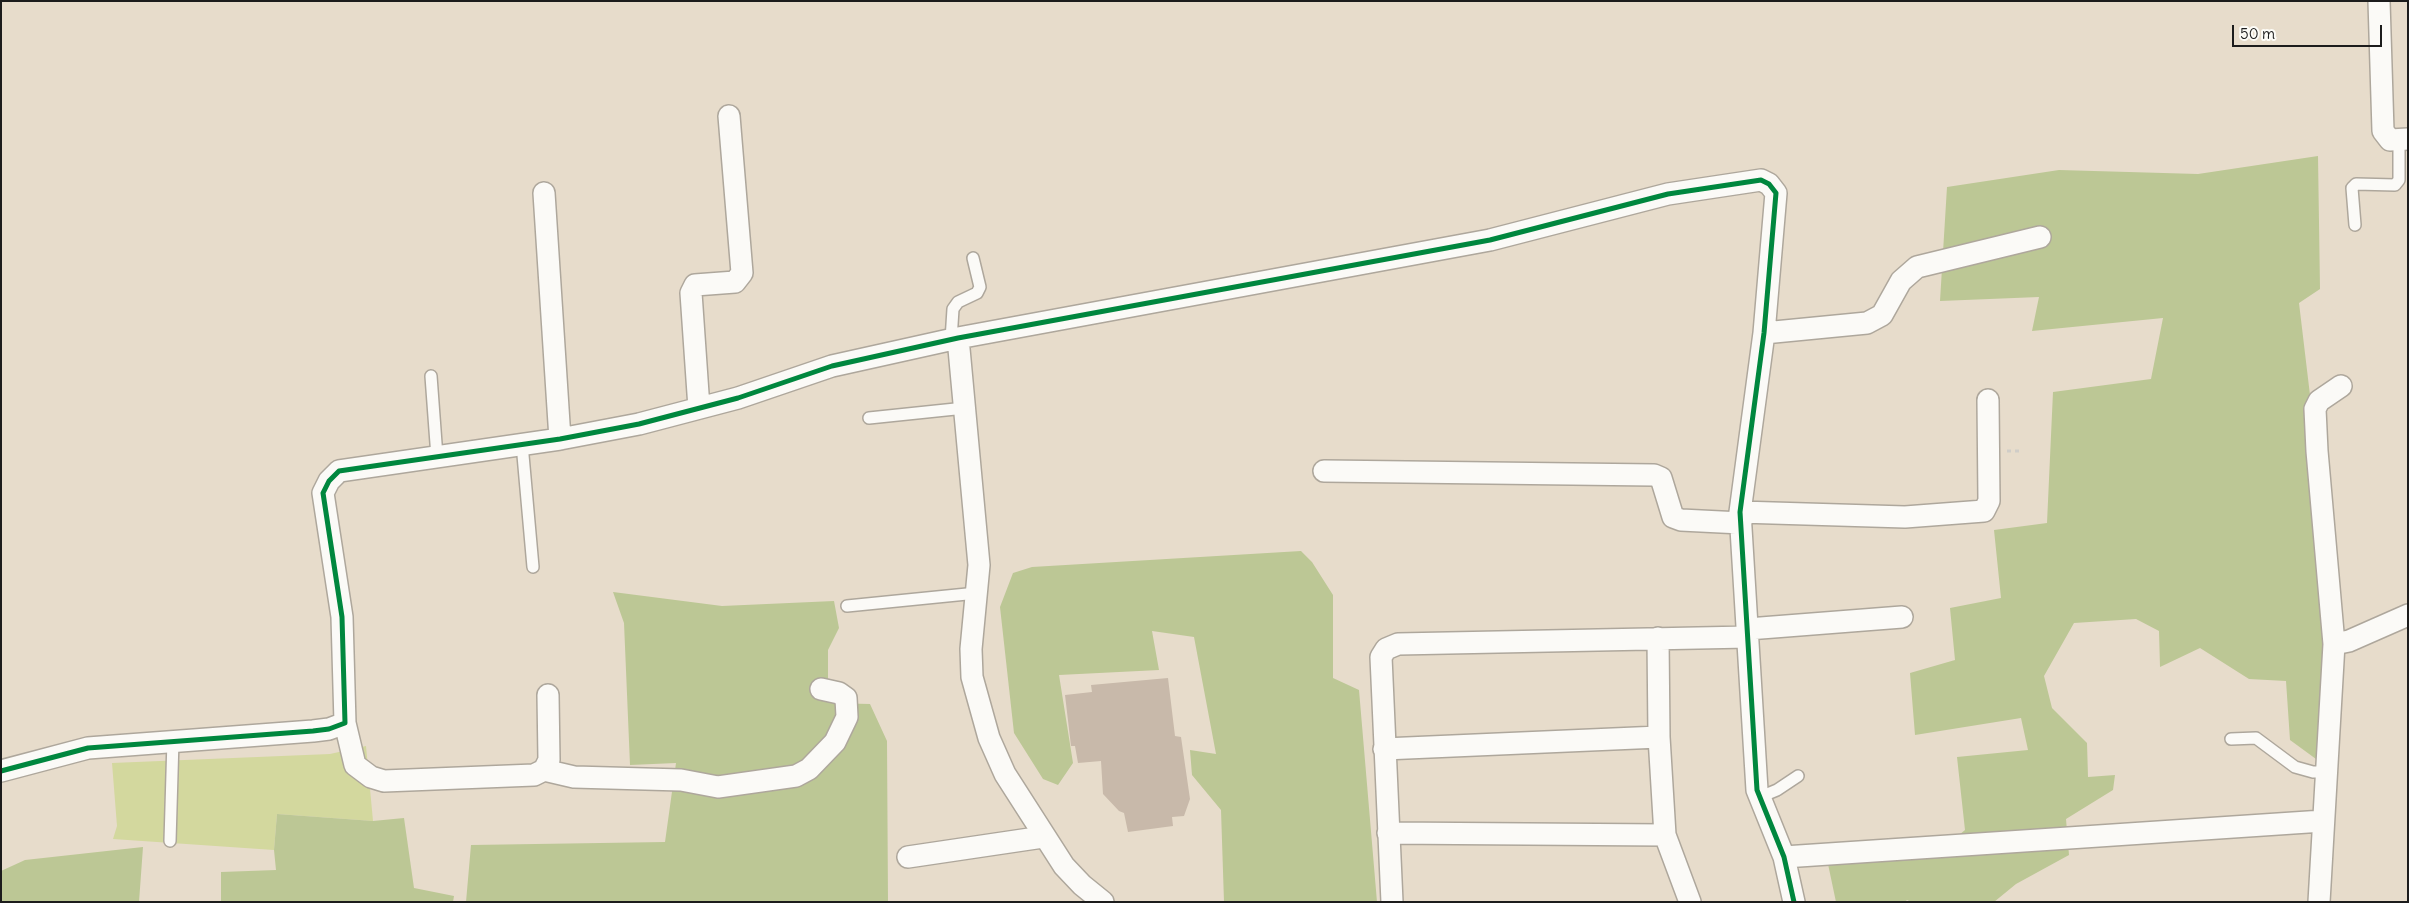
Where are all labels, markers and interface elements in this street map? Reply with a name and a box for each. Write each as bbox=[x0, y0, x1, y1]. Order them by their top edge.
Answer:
scale bar bbox=[2234, 15, 2384, 47]
text: 50 m bbox=[2240, 24, 2275, 43]

